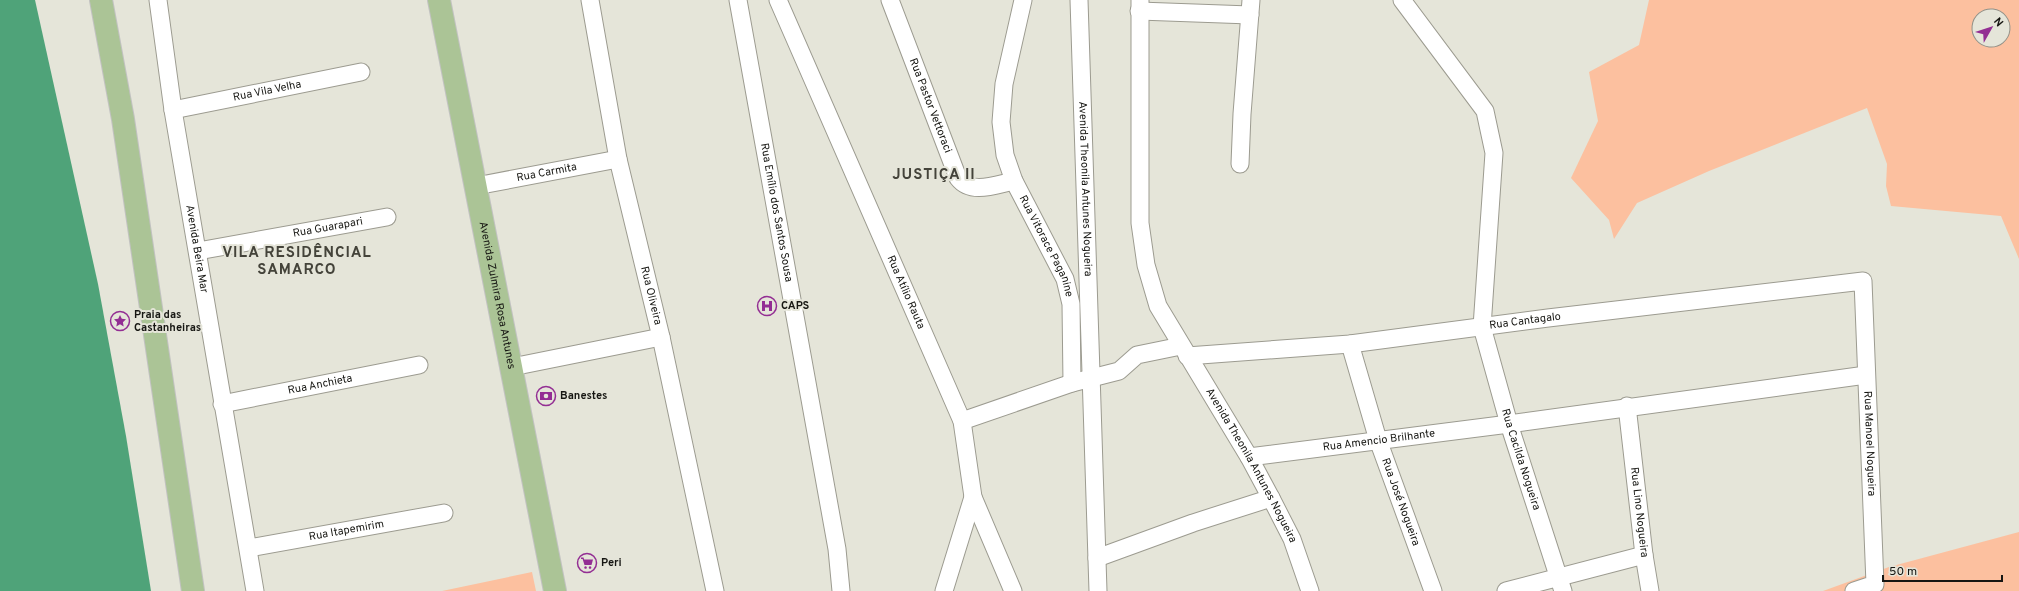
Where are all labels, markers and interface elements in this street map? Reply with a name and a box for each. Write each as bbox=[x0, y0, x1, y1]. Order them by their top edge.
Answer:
north arrow bbox=[1971, 8, 2011, 48]
text: N bbox=[1990, 15, 2006, 30]
street label: Rua Pastor Vettoraci bbox=[906, 56, 955, 155]
street label: Rua Vila Velha bbox=[232, 77, 303, 105]
street label: Avenida Theonila Antunes Nogueira bbox=[1075, 101, 1095, 277]
street label: Rua Emílio dos Santos Sousa bbox=[757, 142, 796, 283]
street label: Rua Carmita bbox=[515, 160, 578, 185]
district label: JUSTIÇA II bbox=[892, 166, 976, 185]
street label: Rua Vitorace Paganine bbox=[1016, 193, 1076, 299]
street label: Avenida Beira Mar bbox=[182, 204, 211, 295]
street label: Rua Guarapari bbox=[292, 214, 364, 241]
street label: Avenida Zulmira Rosa Antunes bbox=[476, 220, 518, 370]
district label: VILA RESIDÊNCIAL SAMARCO bbox=[222, 243, 372, 280]
street label: Rua Atílio Rauta bbox=[883, 253, 928, 332]
street label: Rua Oliveira bbox=[637, 265, 665, 326]
hospital icon: CAPS bbox=[756, 295, 778, 317]
place label: CAPS bbox=[781, 299, 809, 313]
place label: Praia das Castanheiras bbox=[134, 308, 201, 335]
place icon: Praia das Castanheiras bbox=[109, 310, 131, 332]
street label: Rua Cantagalo bbox=[1488, 310, 1562, 333]
street label: Rua Anchieta bbox=[287, 371, 354, 398]
bank icon: Banestes bbox=[535, 385, 557, 407]
street label: Avenida Theonila Antunes Nogueira bbox=[1202, 386, 1300, 545]
place label: Banestes bbox=[560, 389, 607, 403]
street label: Rua Manoel Nogueira bbox=[1860, 391, 1879, 497]
street label: Rua Cacilda Nogueira bbox=[1498, 407, 1543, 512]
street label: Rua Amencio Brilhante bbox=[1322, 426, 1436, 455]
street label: Rua José Nogueira bbox=[1378, 456, 1423, 548]
street label: Rua Lino Nogueira bbox=[1627, 466, 1651, 558]
street label: Rua Itapemirim bbox=[308, 517, 385, 544]
supermarket icon: Peri bbox=[576, 552, 598, 574]
place label: Peri bbox=[601, 556, 622, 570]
scale bar bbox=[1883, 557, 2002, 583]
text: 50 m bbox=[1889, 564, 1917, 580]

